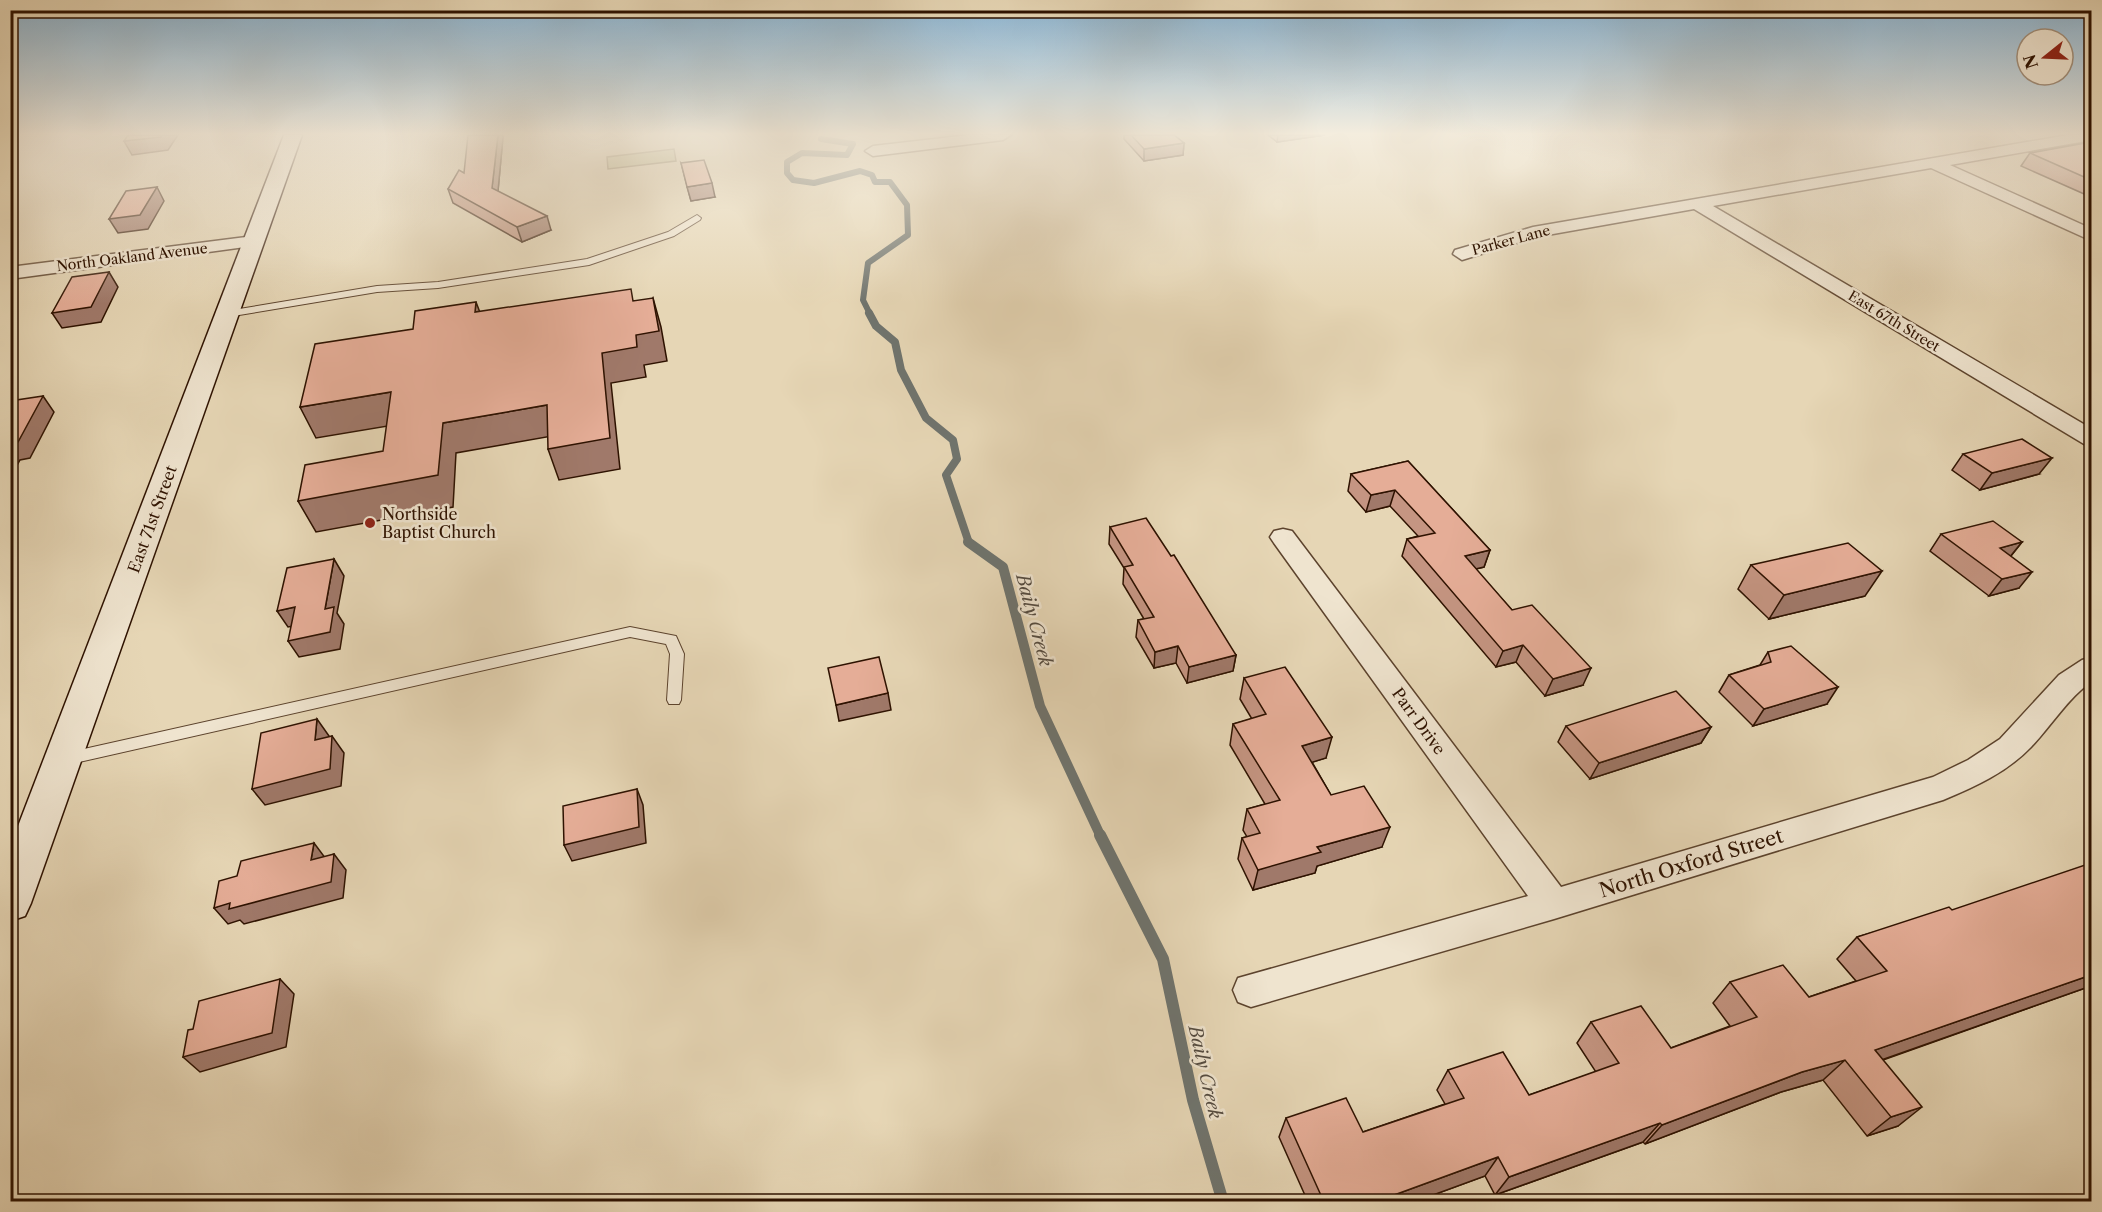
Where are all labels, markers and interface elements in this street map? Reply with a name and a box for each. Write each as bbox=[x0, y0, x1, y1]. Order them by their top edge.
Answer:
north arrow bbox=[2015, 27, 2075, 87]
text: N bbox=[2019, 52, 2042, 71]
street label: Parker Lane bbox=[1470, 221, 1552, 259]
street label: North Oakland Avenue bbox=[55, 239, 209, 275]
street label: East 67th Street bbox=[1845, 287, 1943, 355]
street label: East 71st Street bbox=[123, 462, 181, 576]
place label: Northside Baptist Church bbox=[382, 504, 496, 542]
marker: Northside Baptist Church bbox=[363, 516, 377, 530]
water label: Baily Creek bbox=[1011, 569, 1057, 669]
street label: Parr Drive bbox=[1388, 684, 1450, 758]
street label: North Oxford Street bbox=[1596, 824, 1786, 902]
water label: Baily Creek bbox=[1183, 1021, 1227, 1121]

